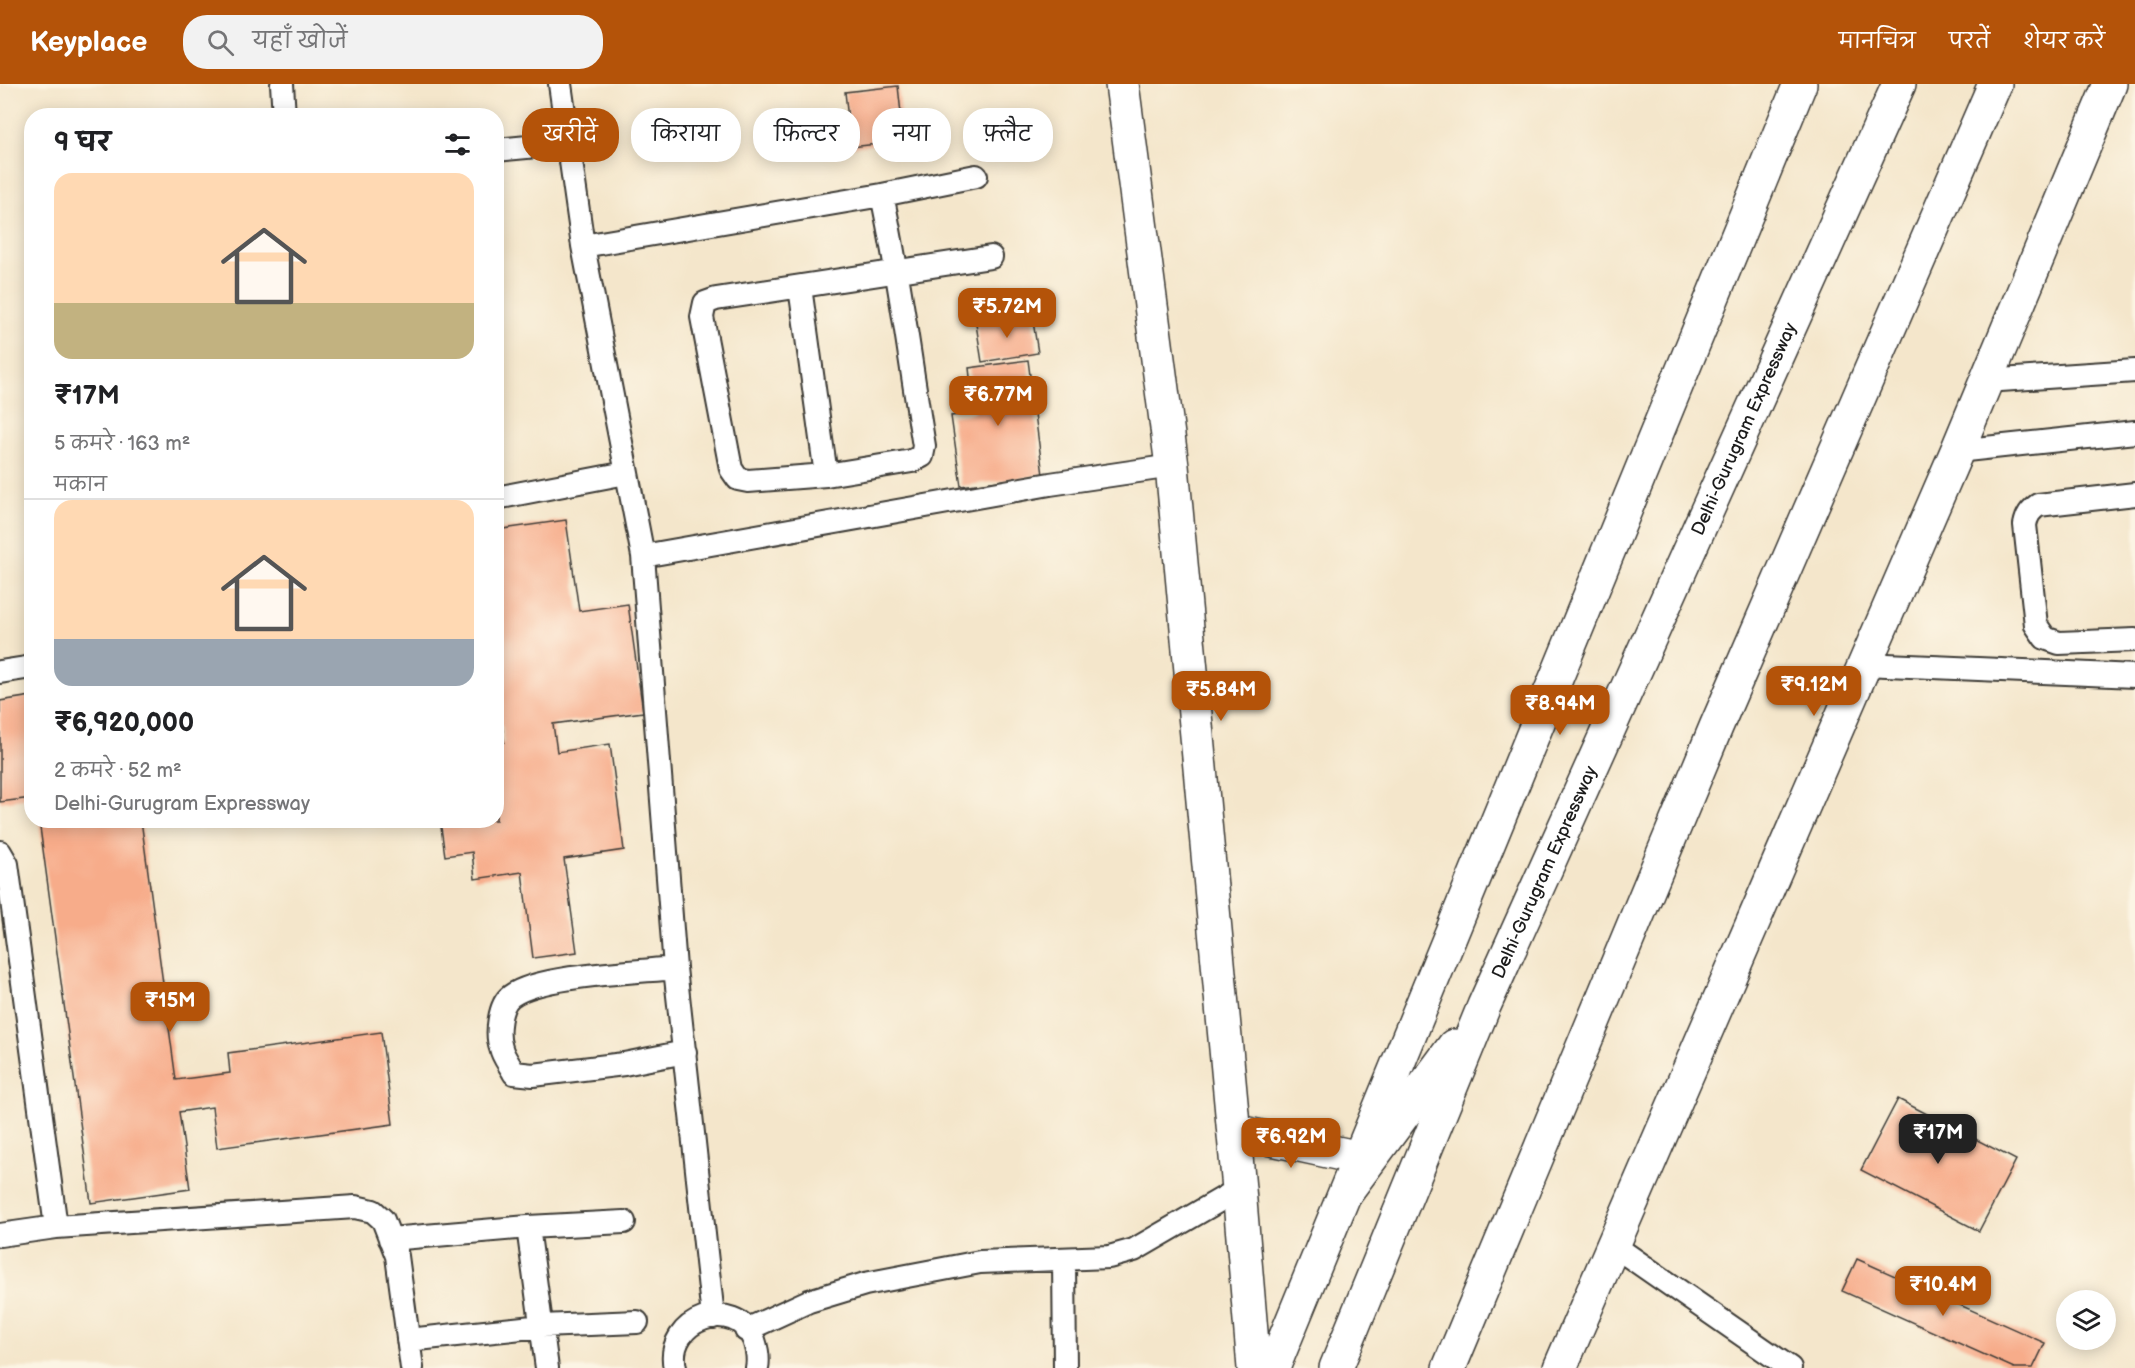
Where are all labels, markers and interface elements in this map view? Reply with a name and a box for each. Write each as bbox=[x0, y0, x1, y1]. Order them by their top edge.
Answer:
search box bbox=[183, 15, 603, 69]
text: Keyplace bbox=[30, 26, 147, 59]
icon: search bbox=[204, 26, 237, 59]
text: यहाँ खोजें bbox=[252, 28, 347, 55]
text: मानचित्र bbox=[1839, 29, 1916, 54]
text: परतें bbox=[1949, 29, 1990, 54]
text: शेयर करें bbox=[2023, 29, 2105, 54]
chip: खरीदें bbox=[522, 108, 619, 162]
chip: किराया bbox=[631, 108, 741, 162]
chip: फ़िल्टर bbox=[753, 108, 860, 162]
chip: नया bbox=[872, 108, 951, 162]
chip: फ़्लैट bbox=[963, 108, 1053, 162]
text: 9 घर bbox=[54, 128, 111, 159]
icon: filters bbox=[441, 128, 474, 161]
icon: home bbox=[210, 212, 318, 320]
pin: ₹5.72M bbox=[958, 288, 1056, 339]
text: ₹5.72M bbox=[972, 295, 1042, 319]
street label: Delhi-Gurugram Expressway bbox=[1687, 319, 1801, 538]
pin: ₹6.77M bbox=[949, 376, 1047, 427]
text: ₹17M bbox=[54, 381, 120, 412]
text: ₹6.77M bbox=[963, 383, 1033, 407]
text: 5 कमरे · 163 m² bbox=[54, 432, 190, 456]
text: मकान bbox=[54, 473, 107, 497]
icon: home bbox=[210, 539, 318, 647]
pin: ₹9.12M bbox=[1765, 666, 1863, 717]
pin: ₹5.84M bbox=[1172, 671, 1270, 722]
text: ₹9.12M bbox=[1780, 673, 1848, 697]
text: ₹5.84M bbox=[1186, 678, 1256, 702]
pin: ₹8.94M bbox=[1511, 685, 1609, 736]
text: ₹8.94M bbox=[1525, 692, 1595, 716]
text: ₹6,920,000 bbox=[54, 708, 194, 739]
text: 2 कमरे · 52 m² bbox=[54, 759, 182, 783]
street label: Delhi-Gurugram Expressway bbox=[1487, 762, 1602, 981]
text: Delhi-Gurugram Expressway bbox=[54, 792, 310, 816]
pin: ₹15M bbox=[134, 982, 206, 1033]
text: ₹15M bbox=[145, 989, 195, 1013]
pin: ₹17M bbox=[1902, 1114, 1974, 1165]
pin: ₹6.92M bbox=[1242, 1118, 1340, 1169]
text: ₹17M bbox=[1913, 1121, 1963, 1145]
text: ₹6.92M bbox=[1255, 1125, 1327, 1149]
pin: ₹10.4M bbox=[1894, 1266, 1992, 1317]
text: ₹10.4M bbox=[1909, 1273, 1977, 1297]
map controls bbox=[2056, 1290, 2116, 1350]
button: layers bbox=[2056, 1290, 2116, 1350]

